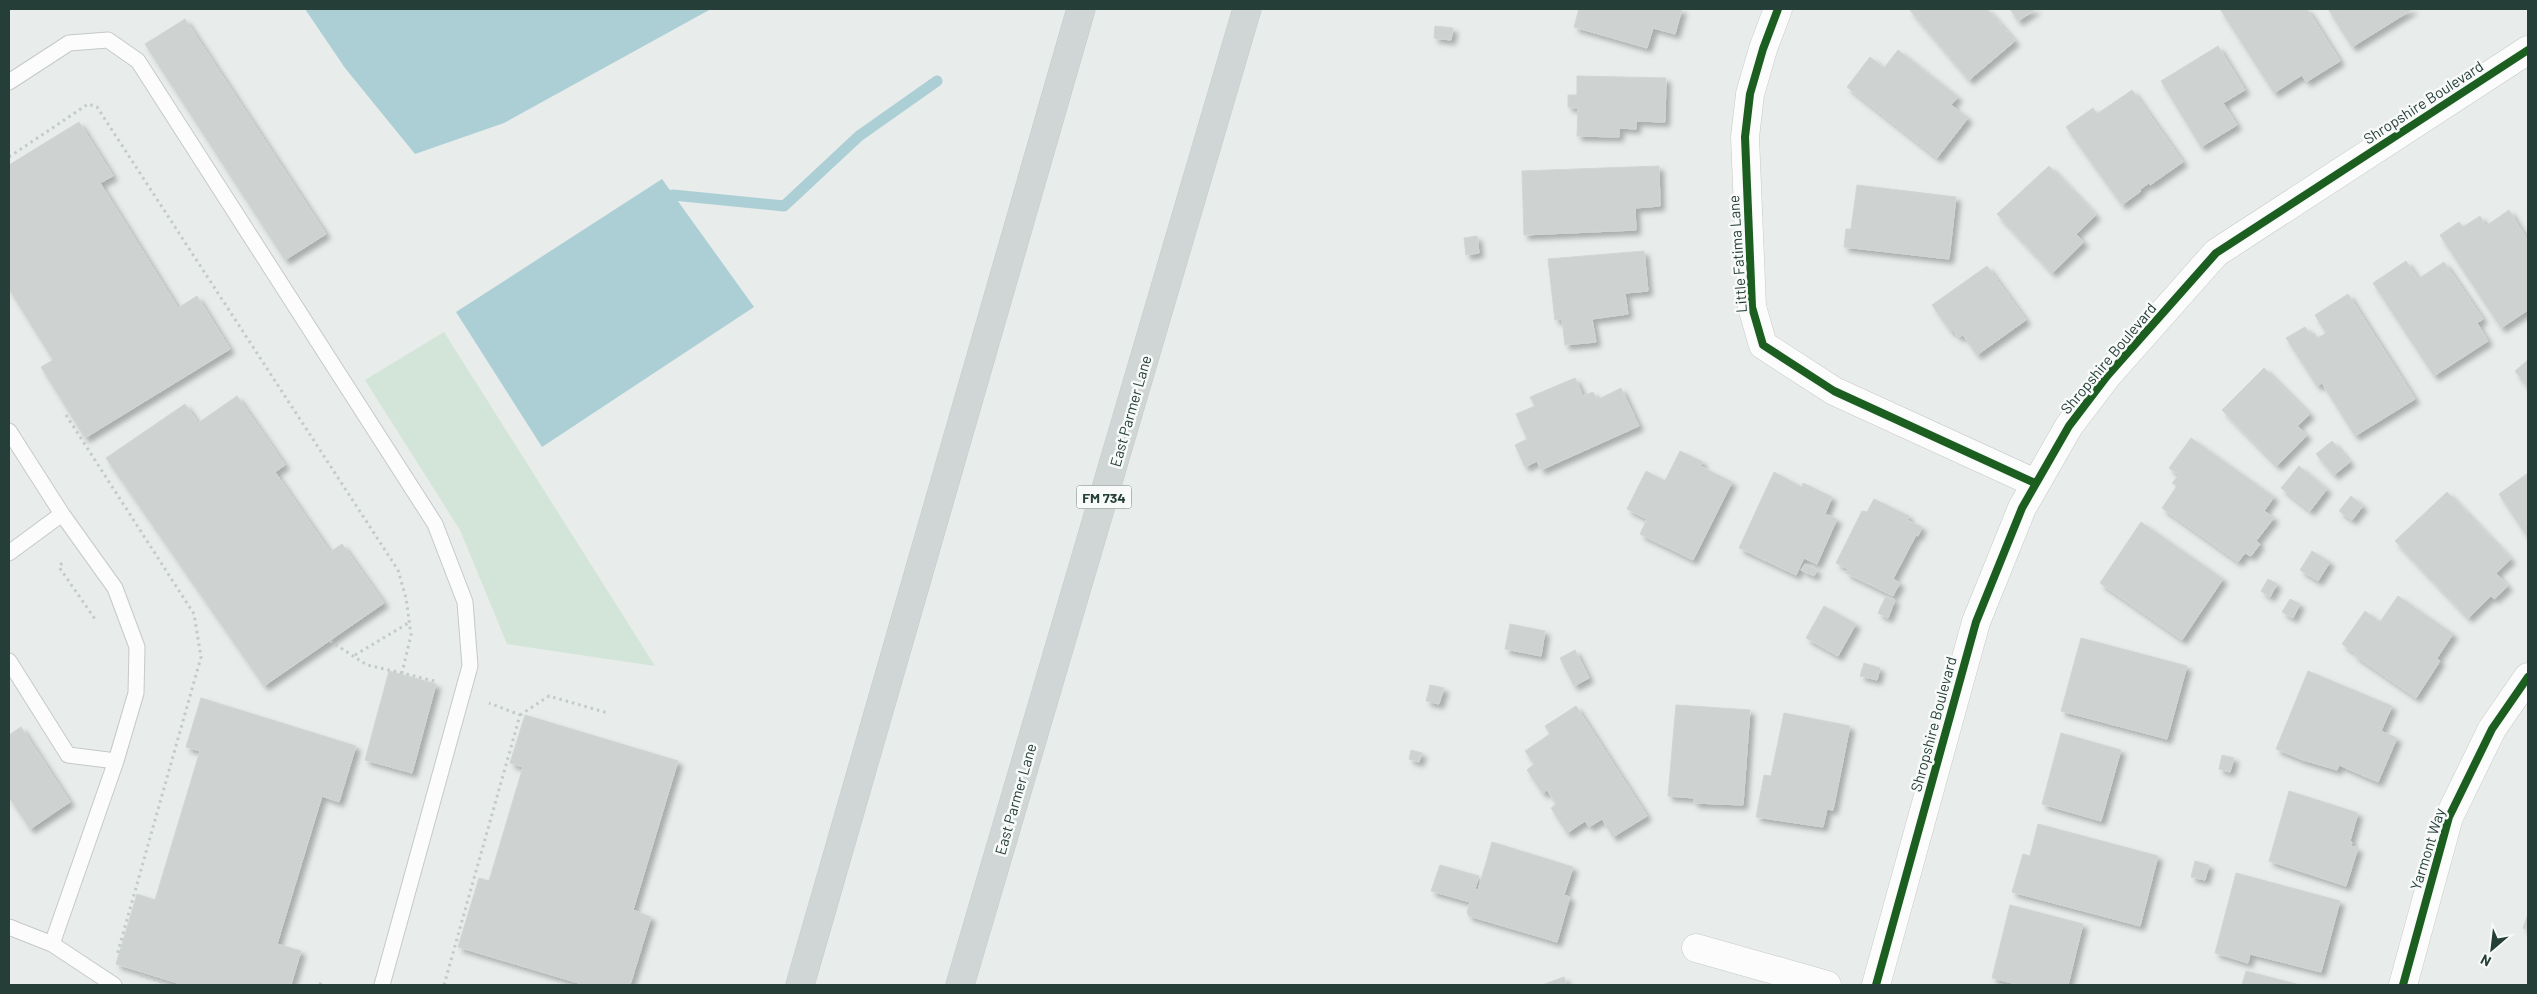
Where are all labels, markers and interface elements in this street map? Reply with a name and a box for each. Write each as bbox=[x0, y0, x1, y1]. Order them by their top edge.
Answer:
street label: Shropshire Boulevard bbox=[2360, 57, 2486, 147]
street label: Little Fatima Lane bbox=[1724, 195, 1750, 313]
street label: Shropshire Boulevard bbox=[2056, 299, 2160, 417]
street label: East Parmer Lane bbox=[1105, 353, 1155, 469]
road number: FM 734 bbox=[1076, 486, 1132, 508]
street label: Shropshire Boulevard bbox=[1906, 654, 1960, 794]
street label: East Parmer Lane bbox=[990, 741, 1040, 857]
street label: Yarmont Way bbox=[2406, 806, 2448, 892]
north arrow bbox=[2467, 924, 2517, 974]
text: N bbox=[2478, 951, 2494, 971]

